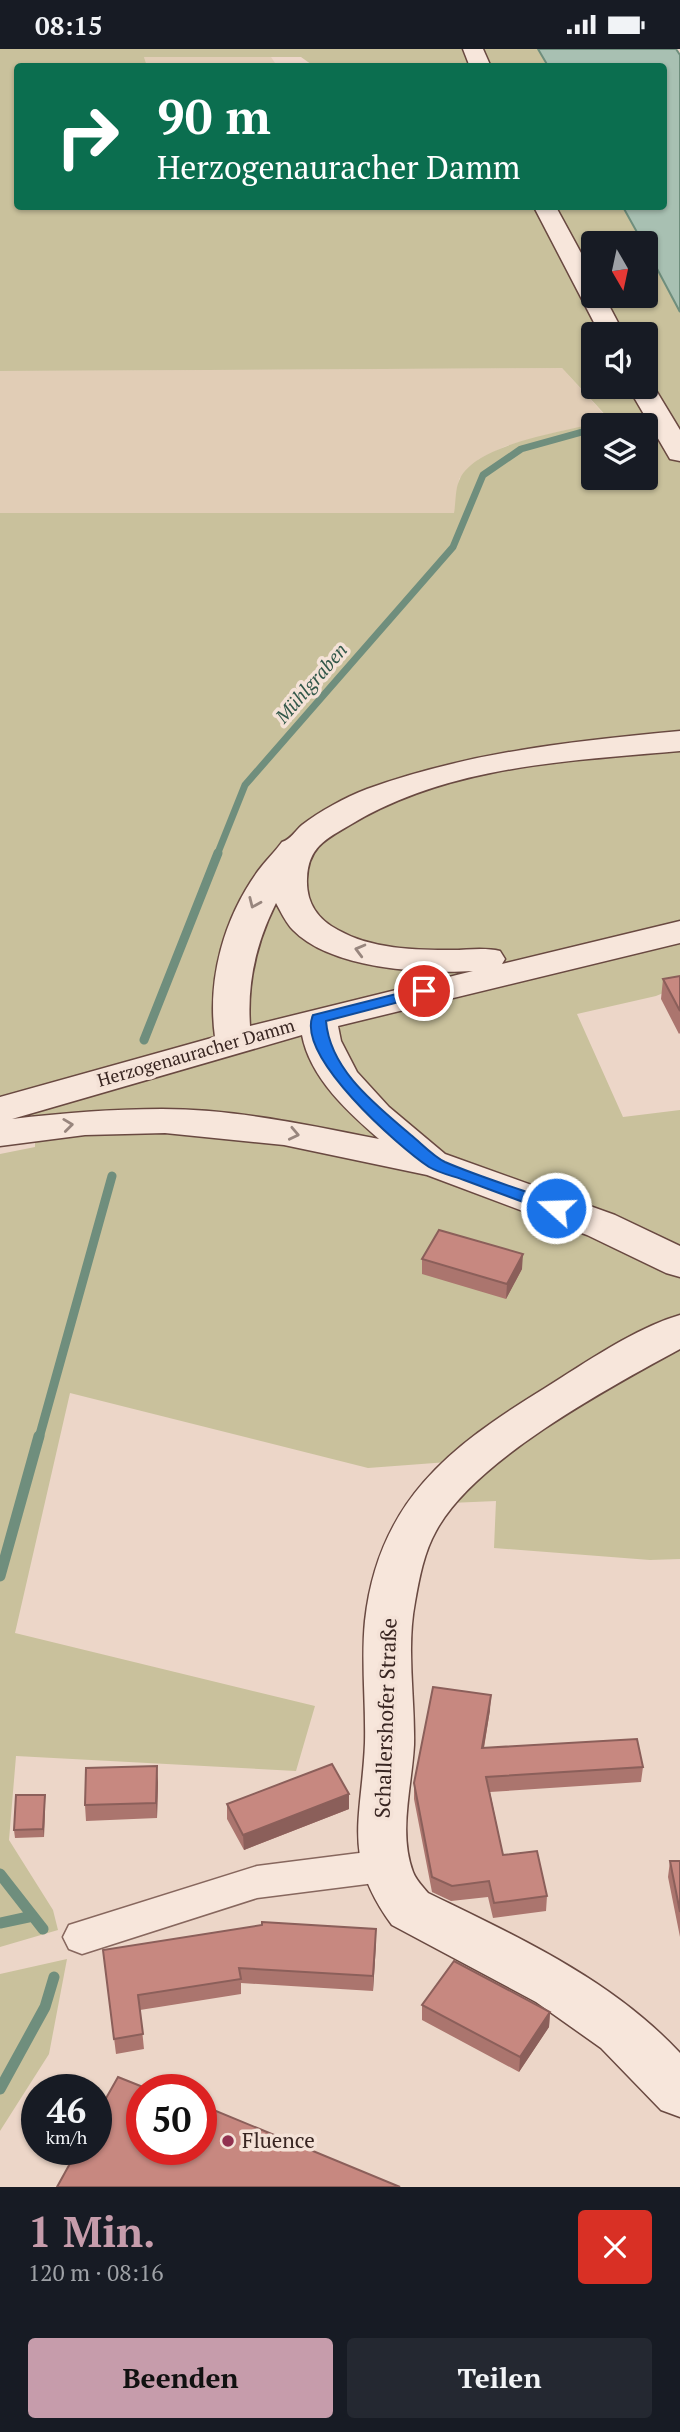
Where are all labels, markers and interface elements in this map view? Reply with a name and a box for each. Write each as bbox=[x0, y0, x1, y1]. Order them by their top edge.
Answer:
text: 08:15 bbox=[35, 8, 103, 42]
text: 90 m bbox=[157, 83, 271, 148]
icon: right bbox=[42, 91, 133, 182]
text: Herzogenauracher Damm bbox=[157, 146, 520, 188]
north arrow bbox=[581, 231, 658, 308]
map controls bbox=[581, 231, 658, 490]
button: sound bbox=[581, 322, 658, 399]
button: layers bbox=[581, 413, 658, 490]
water label: Mühlgraben bbox=[268, 637, 352, 729]
one-way arrow bbox=[249, 897, 263, 909]
one-way arrow bbox=[354, 944, 366, 958]
pin bbox=[394, 961, 454, 1021]
icon: arrive bbox=[405, 972, 443, 1010]
street label: Herzogenauracher Damm bbox=[94, 1012, 298, 1092]
one-way arrow bbox=[62, 1118, 74, 1133]
one-way arrow bbox=[288, 1125, 300, 1140]
position arrow bbox=[519, 1171, 593, 1245]
street label: Schallershofer Straße bbox=[368, 1617, 402, 1819]
speed limit sign: 50 bbox=[126, 2074, 217, 2165]
text: 46 bbox=[47, 2087, 86, 2133]
text: km/h bbox=[46, 2125, 87, 2149]
place label: Fluence bbox=[242, 2126, 315, 2154]
marker: Fluence bbox=[220, 2133, 236, 2149]
text: 1 Min. bbox=[28, 2203, 156, 2259]
button: close bbox=[578, 2210, 652, 2284]
text: 120 m · 08:16 bbox=[28, 2257, 163, 2288]
button: Beenden bbox=[28, 2338, 333, 2418]
button: Teilen bbox=[347, 2338, 652, 2418]

